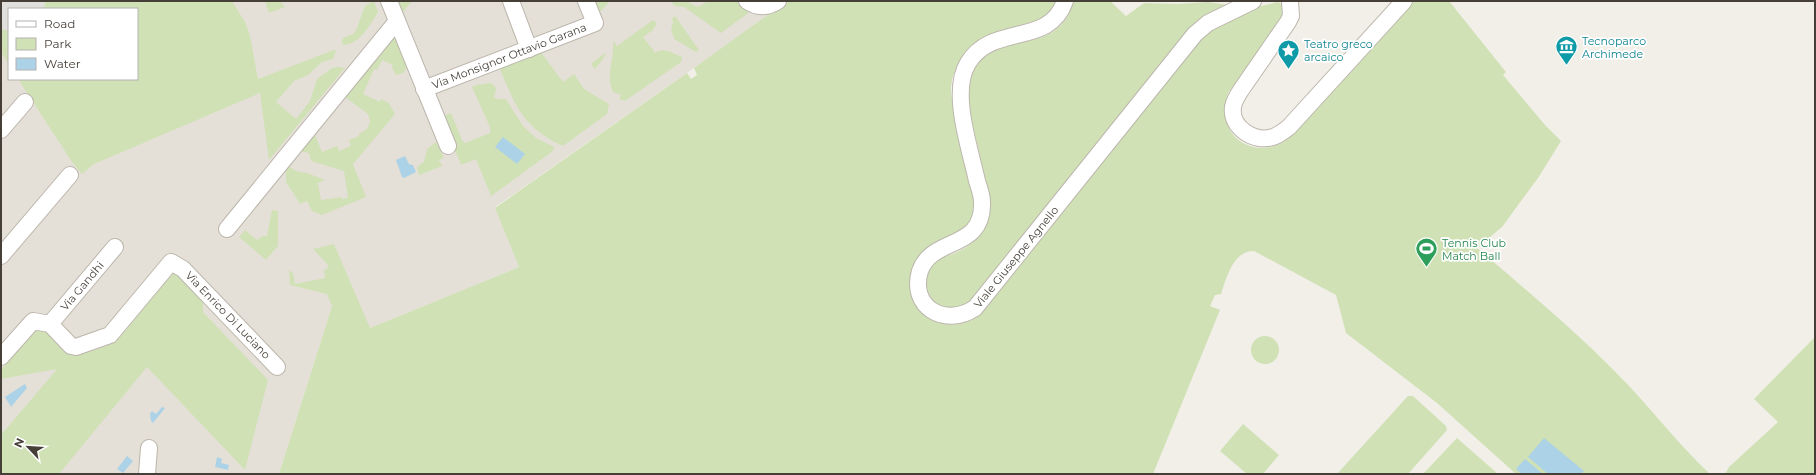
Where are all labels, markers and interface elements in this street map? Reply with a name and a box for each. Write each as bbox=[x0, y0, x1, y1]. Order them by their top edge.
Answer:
legend bbox=[8, 8, 138, 80]
text: Road bbox=[44, 16, 75, 31]
street label: Via Monsignor Ottavio Garana bbox=[430, 20, 588, 92]
museum icon: Tecnoparco Archimede bbox=[1554, 34, 1580, 67]
place label: Tecnoparco Archimede bbox=[1582, 34, 1646, 61]
text: Park bbox=[44, 36, 72, 51]
place icon: Teatro greco arcaico bbox=[1275, 37, 1301, 70]
place label: Teatro greco arcaico bbox=[1304, 37, 1373, 64]
text: Water bbox=[44, 56, 81, 71]
street label: Viale Giuseppe Agnello bbox=[971, 203, 1061, 311]
sports icon: Tennis Club Match Ball bbox=[1413, 236, 1439, 269]
place label: Tennis Club Match Ball bbox=[1442, 236, 1506, 263]
street label: Via Gandhi bbox=[57, 258, 107, 314]
street label: Via Enrico Di Luciano bbox=[183, 268, 274, 362]
north arrow bbox=[8, 427, 48, 467]
text: N bbox=[11, 436, 27, 450]

